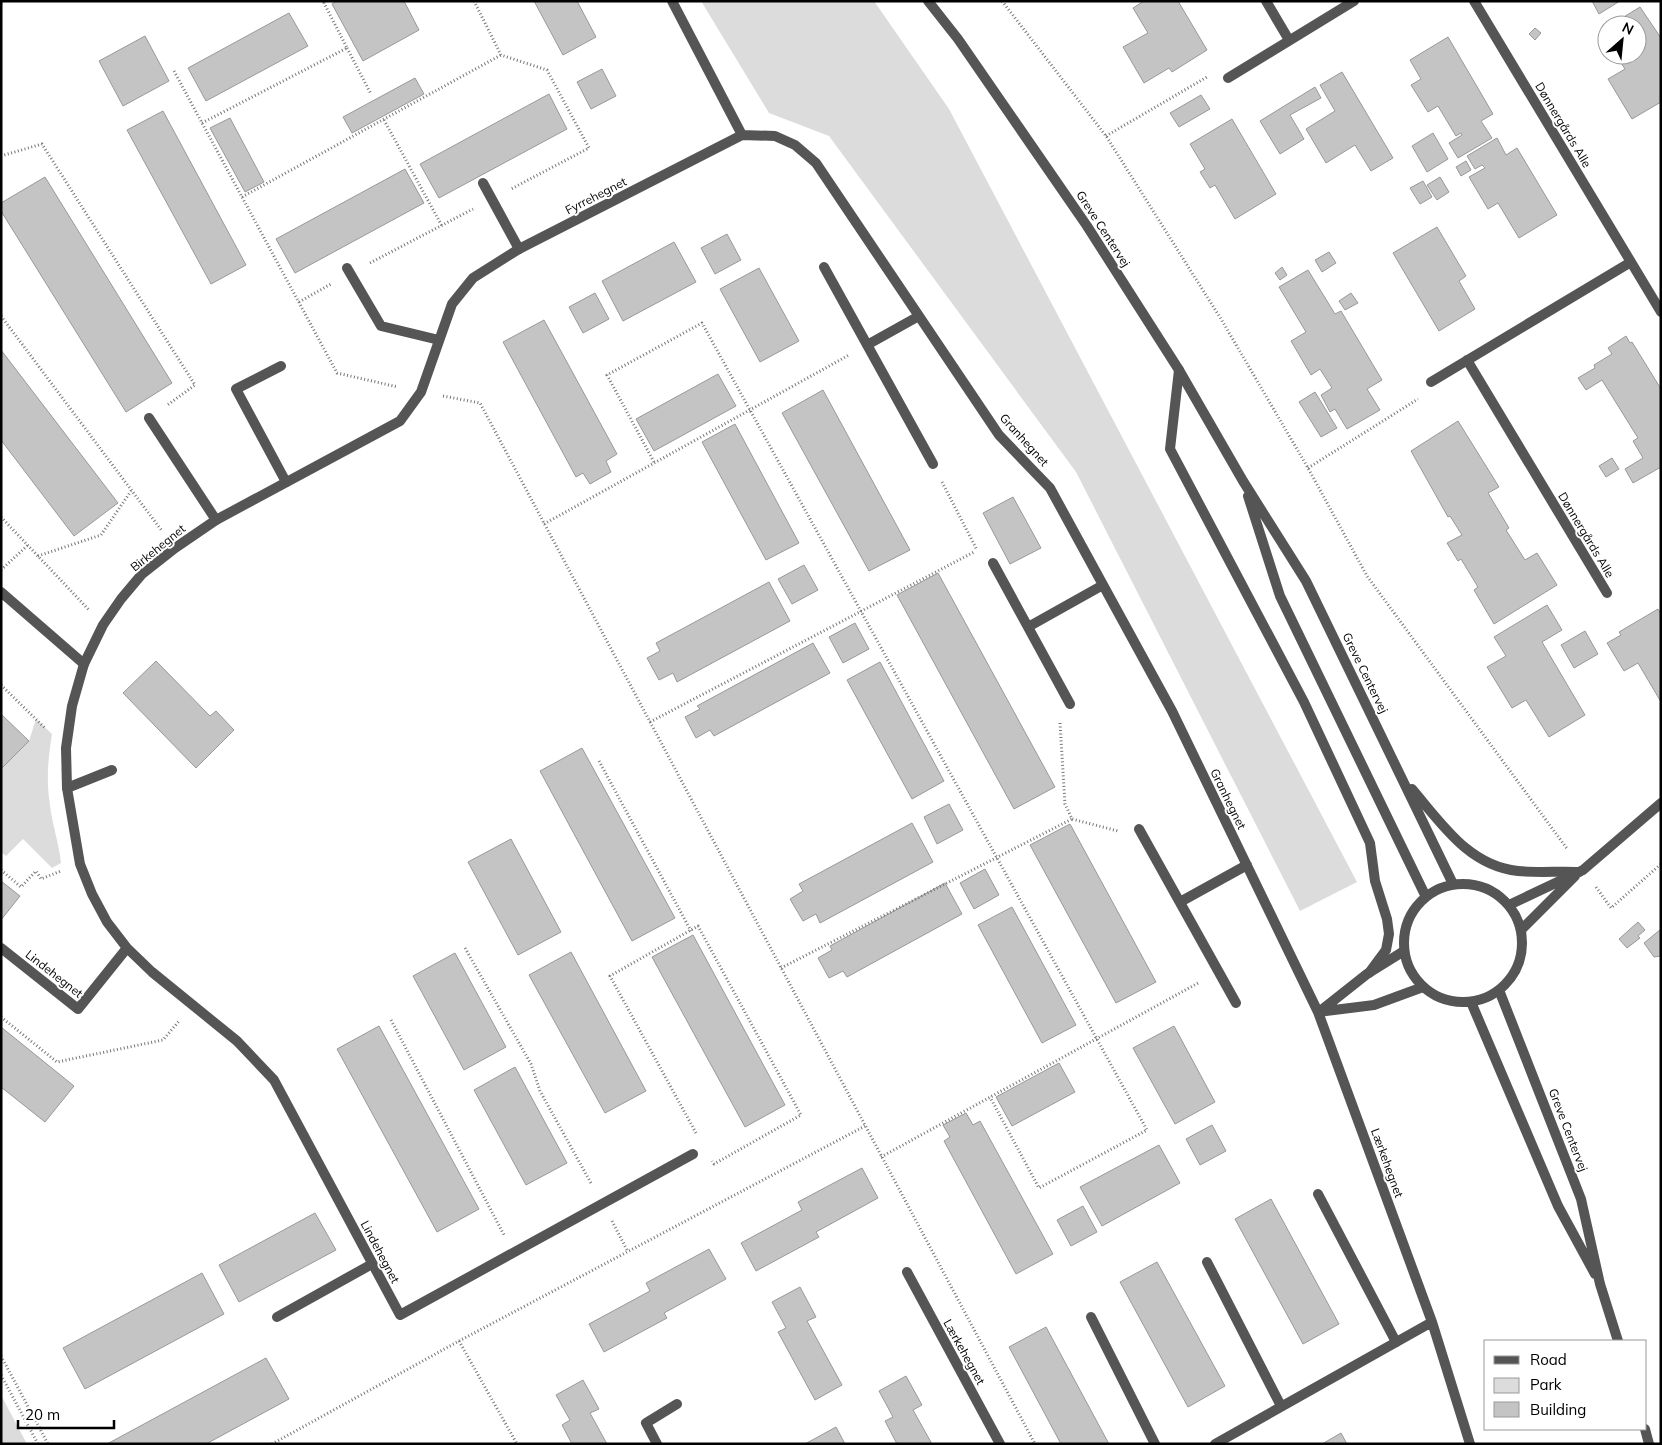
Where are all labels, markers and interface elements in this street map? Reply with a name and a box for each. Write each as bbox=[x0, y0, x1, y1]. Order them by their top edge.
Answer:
north arrow bbox=[1597, 15, 1647, 65]
text: N bbox=[1619, 18, 1637, 39]
street label: Dønnergårds Alle bbox=[1532, 79, 1595, 170]
street label: Fyrrehegnet bbox=[563, 174, 629, 217]
street label: Greve Centervej bbox=[1073, 188, 1134, 270]
street label: Granhegnet bbox=[997, 410, 1052, 469]
street label: Dønnergårds Alle bbox=[1555, 489, 1618, 580]
street label: Birkehegnet bbox=[127, 521, 188, 574]
street label: Greve Centervej bbox=[1339, 630, 1392, 716]
street label: Granhegnet bbox=[1207, 766, 1250, 832]
street label: Lindehegnet bbox=[23, 947, 86, 1001]
street label: Greve Centervej bbox=[1546, 1086, 1591, 1174]
street label: Lærkehegnet bbox=[1368, 1126, 1407, 1200]
street label: Lindehegnet bbox=[358, 1218, 403, 1286]
street label: Lærkehegnet bbox=[940, 1316, 989, 1387]
legend bbox=[1484, 1340, 1647, 1430]
text: Road bbox=[1530, 1350, 1567, 1369]
text: Park bbox=[1530, 1375, 1562, 1394]
scale bar bbox=[18, 1398, 114, 1430]
text: Building bbox=[1530, 1400, 1586, 1419]
text: 20 m bbox=[25, 1405, 60, 1424]

